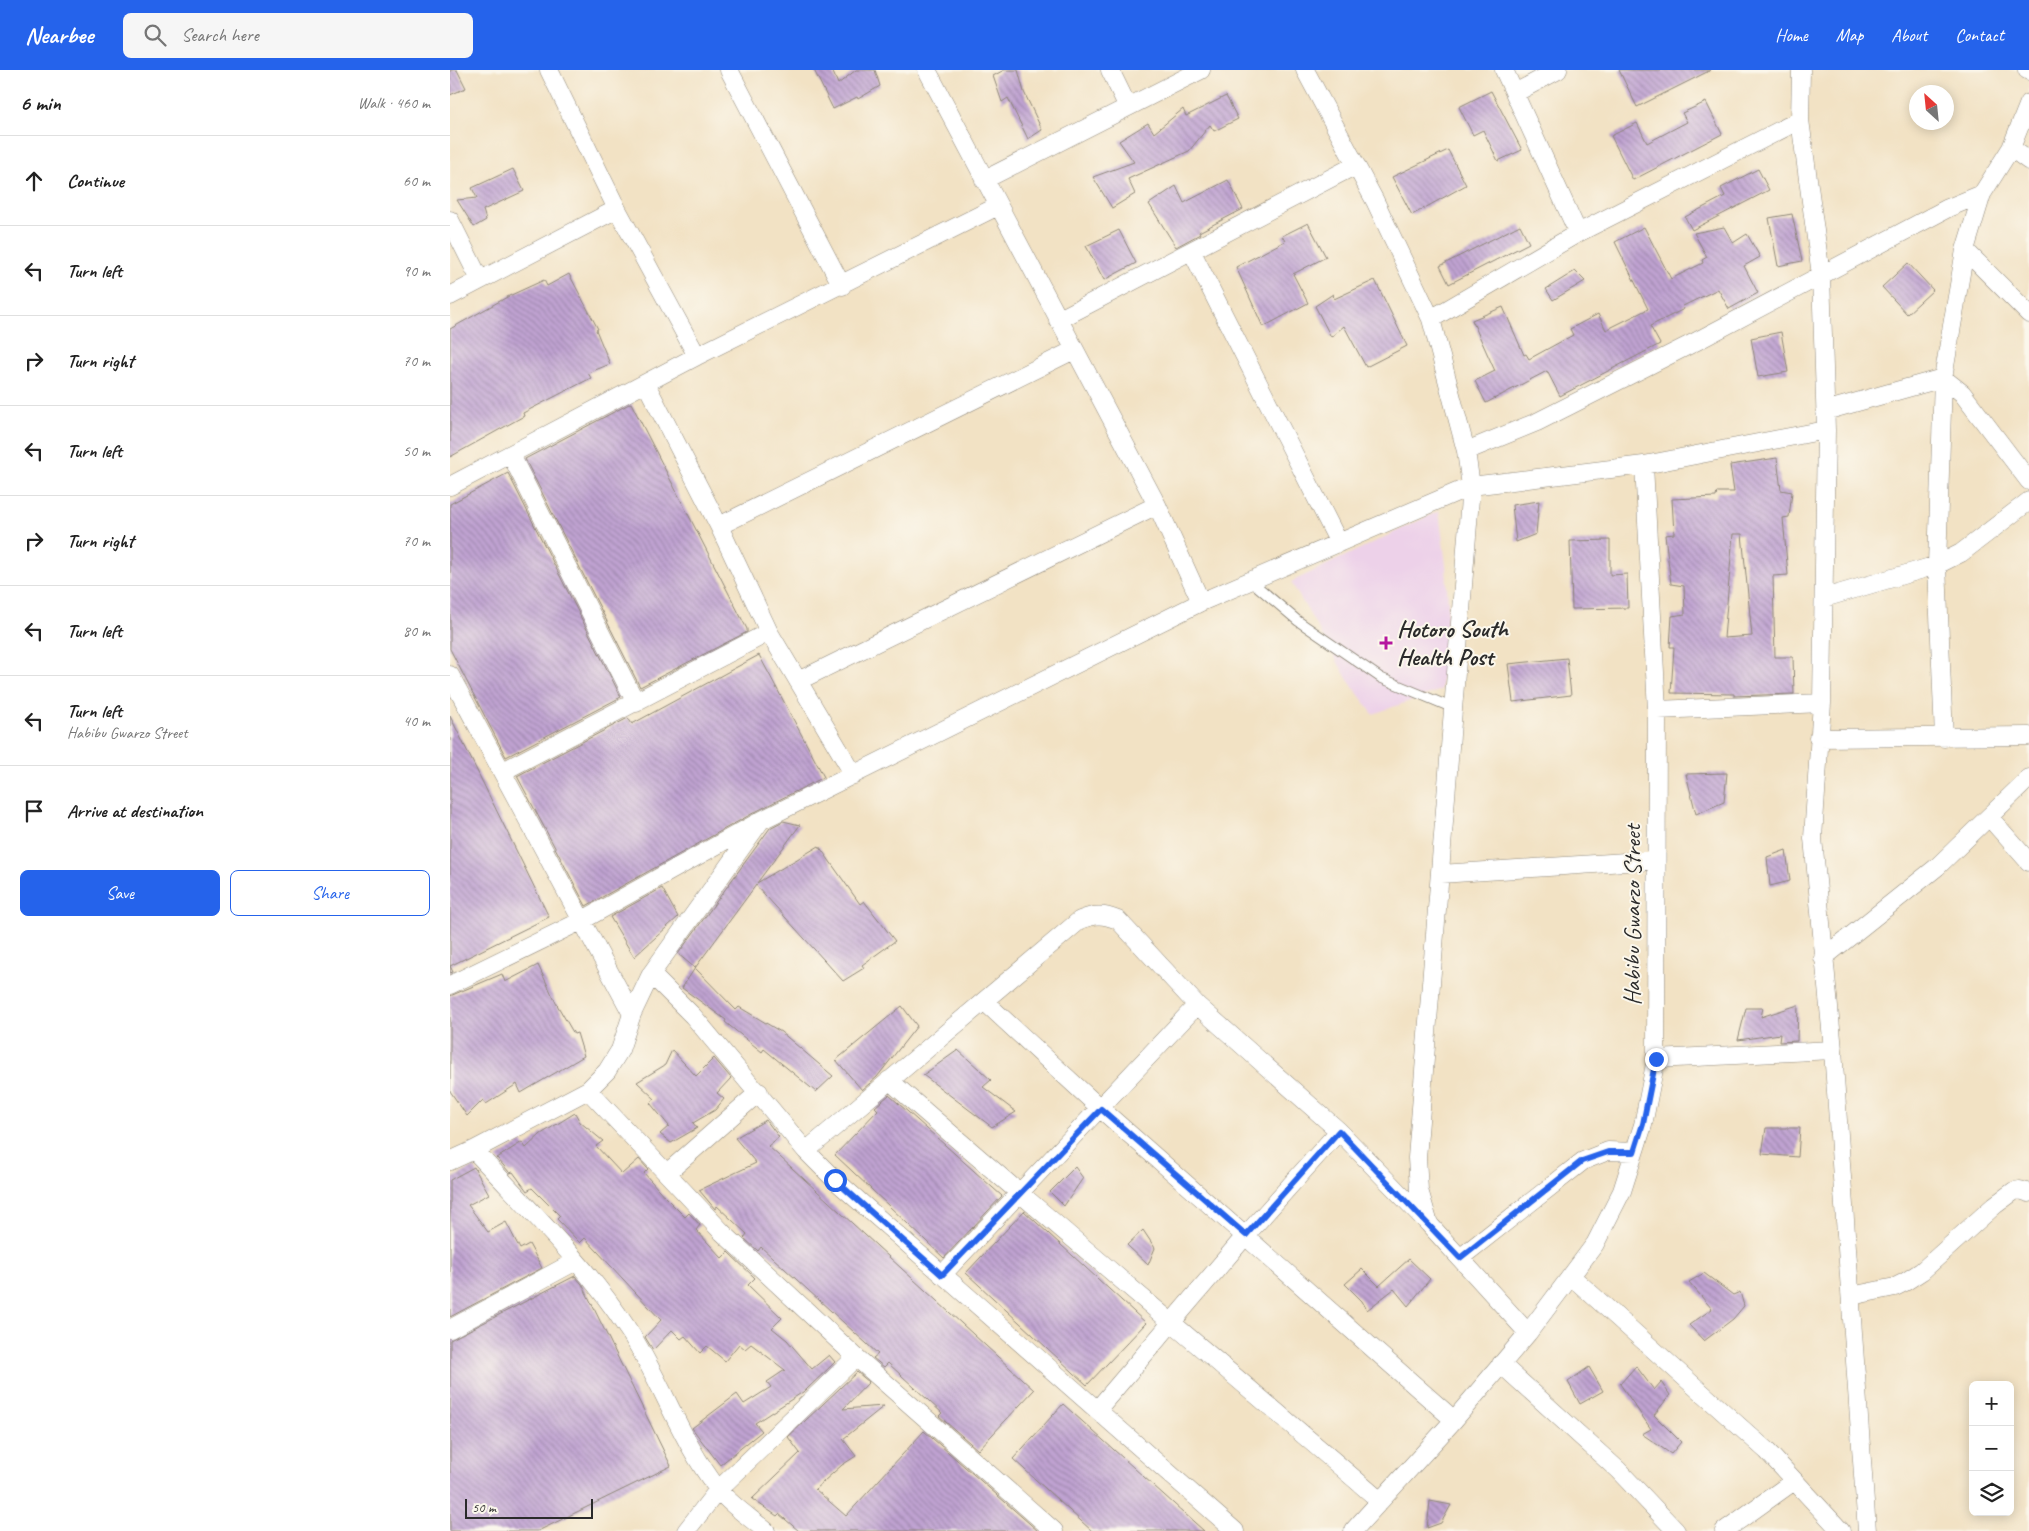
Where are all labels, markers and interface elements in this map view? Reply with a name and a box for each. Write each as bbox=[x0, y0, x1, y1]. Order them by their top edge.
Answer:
search box bbox=[123, 13, 473, 58]
text: Nearbee bbox=[25, 20, 93, 50]
icon: search bbox=[141, 21, 169, 49]
text: Search here bbox=[181, 23, 259, 47]
text: Home bbox=[1775, 24, 1808, 46]
text: Map bbox=[1836, 24, 1863, 46]
text: About bbox=[1891, 24, 1927, 46]
text: Contact bbox=[1955, 24, 2004, 46]
north arrow bbox=[1909, 85, 1954, 130]
text: 6 min bbox=[20, 90, 61, 116]
text: Walk · 460 m bbox=[358, 93, 430, 113]
icon: ahead bbox=[20, 167, 48, 195]
text: Continue bbox=[67, 169, 124, 193]
text: 60 m bbox=[403, 171, 430, 191]
icon: left bbox=[20, 257, 48, 285]
text: Turn left bbox=[67, 259, 122, 283]
text: 90 m bbox=[403, 261, 430, 281]
icon: right bbox=[20, 347, 48, 375]
text: Turn right bbox=[67, 349, 134, 373]
text: 70 m bbox=[403, 351, 430, 371]
icon: left bbox=[20, 437, 48, 465]
text: Turn left bbox=[67, 439, 122, 463]
text: 50 m bbox=[403, 441, 430, 461]
icon: right bbox=[20, 527, 48, 555]
text: Turn right bbox=[67, 529, 134, 553]
text: 70 m bbox=[403, 531, 430, 551]
place label: Hotoro South Health Post bbox=[1397, 614, 1509, 672]
icon: left bbox=[20, 617, 48, 645]
text: Turn left bbox=[67, 619, 122, 643]
text: 80 m bbox=[403, 621, 430, 641]
marker: Hotoro South Health Post bbox=[1379, 636, 1393, 650]
text: Turn left bbox=[67, 699, 122, 723]
icon: left bbox=[20, 707, 48, 735]
text: 40 m bbox=[403, 711, 430, 731]
text: Habibu Gwarzo Street bbox=[67, 723, 188, 743]
icon: arrive bbox=[20, 797, 48, 825]
text: Arrive at destination bbox=[67, 799, 203, 823]
street label: Habibu Gwarzo Street bbox=[1617, 822, 1647, 1005]
button: Save bbox=[20, 870, 220, 916]
button: Share bbox=[230, 870, 430, 916]
route end bbox=[1645, 1048, 1668, 1071]
route start bbox=[824, 1169, 847, 1192]
map controls bbox=[1969, 1381, 2014, 1516]
button: + bbox=[1969, 1381, 2014, 1426]
button: − bbox=[1969, 1426, 2014, 1471]
button: layers bbox=[1969, 1471, 2014, 1516]
scale bar bbox=[465, 1496, 592, 1519]
text: 50 m bbox=[472, 1499, 496, 1516]

